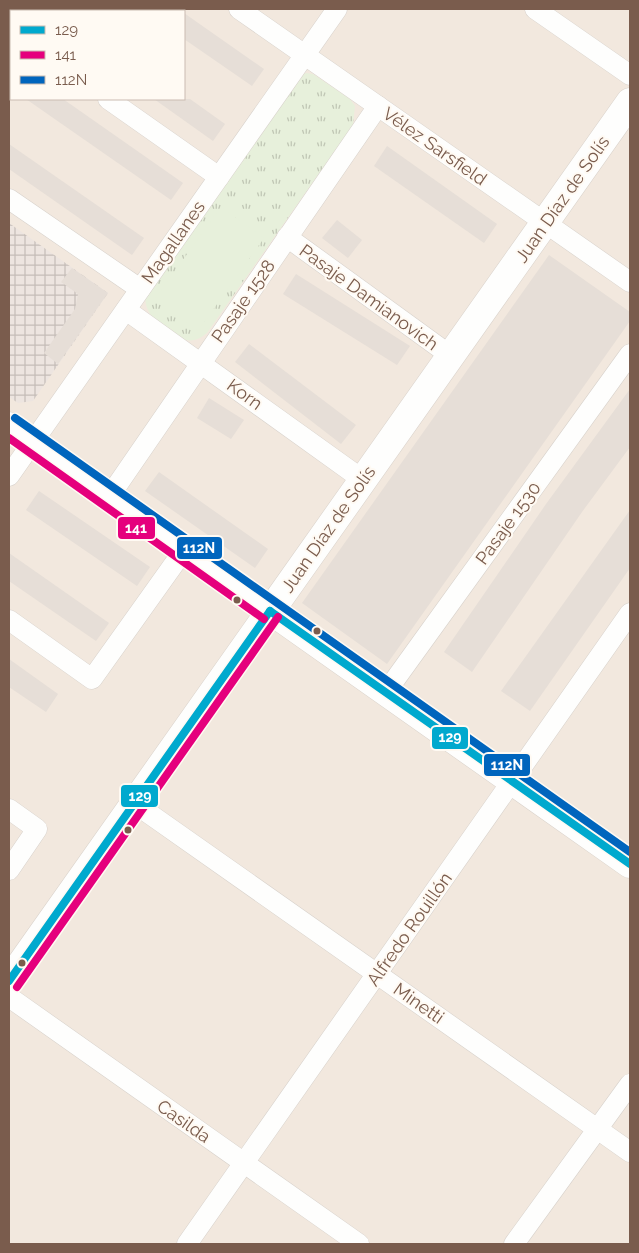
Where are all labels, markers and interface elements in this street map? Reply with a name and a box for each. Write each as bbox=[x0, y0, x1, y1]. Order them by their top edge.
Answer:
legend bbox=[10, 10, 185, 100]
text: 129 bbox=[55, 21, 78, 39]
text: 141 bbox=[55, 46, 77, 64]
text: 112N bbox=[55, 71, 87, 89]
street label: Vélez Sarsfield bbox=[379, 102, 491, 190]
street label: Juan Díaz de Solís bbox=[510, 131, 614, 266]
street label: Magallanes bbox=[137, 196, 209, 287]
street label: Pasaje Damianovich bbox=[296, 240, 442, 354]
street label: Pasaje 1528 bbox=[207, 256, 279, 346]
street label: Korn bbox=[223, 374, 267, 414]
street label: Juan Díaz de Solís bbox=[276, 461, 380, 596]
street label: Pasaje 1530 bbox=[471, 478, 545, 568]
line badge: 141 bbox=[117, 516, 156, 540]
text: 141 bbox=[125, 520, 147, 536]
line badge: 112N bbox=[176, 536, 223, 560]
text: 112N bbox=[183, 540, 215, 556]
unlabelled marker bbox=[232, 595, 242, 605]
unlabelled marker bbox=[312, 626, 322, 636]
line badge: 129 bbox=[431, 726, 469, 750]
text: 129 bbox=[438, 729, 462, 745]
line badge: 112N bbox=[483, 753, 531, 777]
text: 112N bbox=[491, 757, 523, 773]
line badge: 129 bbox=[120, 784, 159, 808]
text: 129 bbox=[128, 788, 152, 804]
unlabelled marker bbox=[123, 825, 133, 835]
street label: Alfredo Rouillón bbox=[362, 868, 456, 990]
unlabelled marker bbox=[17, 958, 27, 968]
street label: Minetti bbox=[390, 978, 448, 1028]
street label: Casilda bbox=[153, 1095, 215, 1147]

